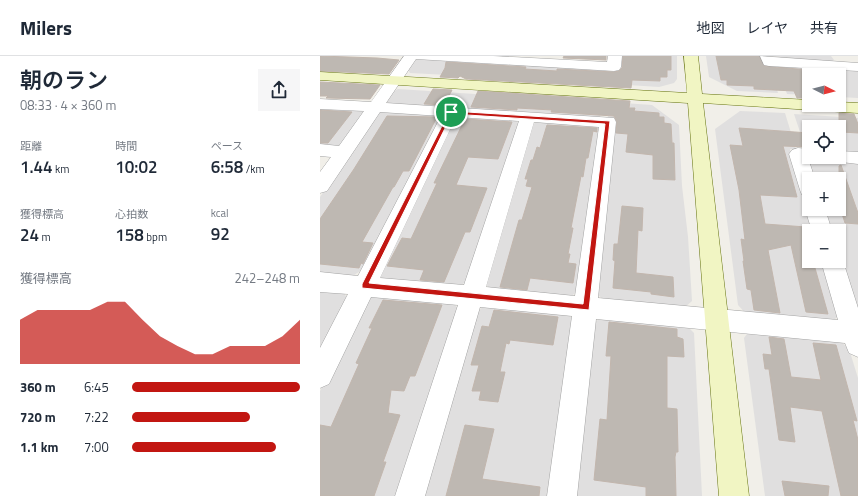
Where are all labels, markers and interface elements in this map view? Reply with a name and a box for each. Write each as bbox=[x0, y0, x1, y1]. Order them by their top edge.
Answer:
text: Milers bbox=[20, 13, 72, 42]
text: 地図 bbox=[696, 17, 724, 38]
text: レイヤ bbox=[746, 17, 788, 38]
text: 共有 bbox=[810, 17, 838, 38]
text: 朝のラン bbox=[20, 63, 108, 97]
north arrow bbox=[802, 68, 846, 112]
map controls bbox=[802, 68, 846, 268]
button: share bbox=[258, 69, 300, 111]
text: 08:33 · 4 × 360 m bbox=[20, 95, 116, 115]
pin bbox=[434, 95, 468, 129]
icon: arrive bbox=[440, 101, 462, 123]
button: locate bbox=[802, 120, 846, 164]
text: 距離 bbox=[20, 138, 42, 154]
text: 時間 bbox=[115, 138, 137, 154]
text: ペース bbox=[211, 138, 243, 154]
text: 1.44 bbox=[20, 154, 53, 180]
text: 10:02 bbox=[115, 154, 157, 180]
text: 6:58 bbox=[211, 154, 243, 180]
text: km bbox=[53, 161, 70, 177]
text: /km bbox=[243, 161, 265, 177]
button: + bbox=[802, 172, 846, 216]
text: kcal bbox=[211, 205, 229, 221]
text: 獲得標高 bbox=[20, 206, 64, 222]
text: 心拍数 bbox=[115, 206, 148, 222]
text: 92 bbox=[211, 221, 230, 247]
text: 24 bbox=[20, 222, 39, 248]
text: 158 bbox=[115, 222, 144, 248]
button: − bbox=[802, 224, 846, 268]
text: m bbox=[39, 229, 51, 245]
text: bpm bbox=[144, 229, 167, 245]
text: 獲得標高 bbox=[20, 268, 72, 288]
text: 242–248 m bbox=[234, 268, 300, 288]
text: 360 m bbox=[20, 377, 56, 397]
text: 6:45 bbox=[84, 377, 109, 397]
text: 720 m bbox=[20, 407, 56, 427]
text: 7:22 bbox=[84, 407, 109, 427]
text: 1.1 km bbox=[20, 437, 58, 457]
text: 7:00 bbox=[84, 437, 109, 457]

